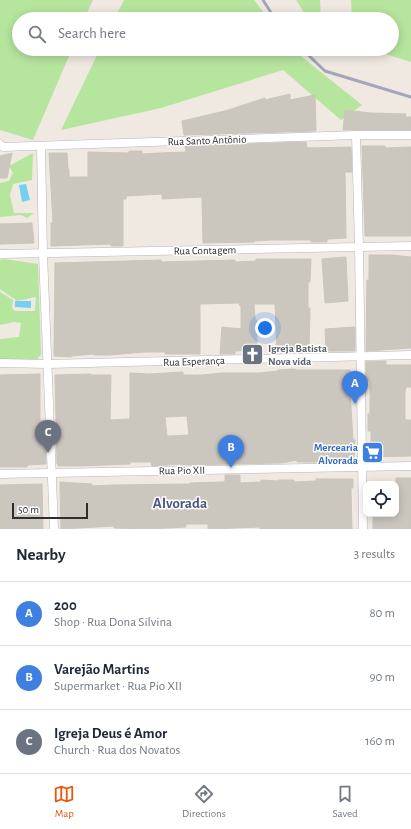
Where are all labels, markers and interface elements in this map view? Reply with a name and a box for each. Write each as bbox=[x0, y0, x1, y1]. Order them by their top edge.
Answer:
search box bbox=[12, 12, 399, 56]
icon: search bbox=[26, 23, 48, 45]
text: Search here bbox=[58, 26, 126, 41]
street label: Rua Santo Antônio bbox=[167, 134, 247, 147]
street label: Rua Contagem bbox=[174, 244, 237, 257]
your location bbox=[255, 318, 275, 338]
church icon: Igreja Batista Nova vida bbox=[239, 341, 265, 367]
place label: Igreja Batista Nova vida bbox=[268, 343, 328, 367]
street label: Rua Esperança bbox=[163, 355, 225, 368]
pin: A bbox=[342, 371, 368, 404]
pin: C bbox=[35, 420, 61, 453]
pin: B bbox=[218, 435, 244, 468]
supermarket icon: Mercearia Alvorada bbox=[360, 440, 386, 466]
place label: Mercearia Alvorada bbox=[314, 442, 359, 466]
street label: Rua Pio XII bbox=[159, 465, 205, 476]
map controls bbox=[363, 481, 399, 517]
button: locate bbox=[363, 481, 399, 517]
district label: Alvorada bbox=[153, 496, 207, 511]
scale bar bbox=[12, 501, 88, 520]
text: 50 m bbox=[18, 504, 39, 515]
text: Nearby bbox=[16, 546, 66, 563]
text: 3 results bbox=[354, 548, 395, 561]
text: 200 bbox=[54, 598, 77, 613]
text: A bbox=[25, 607, 33, 620]
text: 80 m bbox=[369, 607, 395, 620]
text: Shop · Rua Dona Silvina bbox=[54, 616, 172, 629]
text: Varejão Martins bbox=[54, 662, 149, 677]
text: B bbox=[25, 671, 33, 684]
text: 90 m bbox=[369, 671, 395, 684]
text: Supermarket · Rua Pio XII bbox=[54, 680, 182, 693]
text: Igreja Deus é Amor bbox=[54, 726, 167, 741]
text: C bbox=[26, 735, 32, 748]
text: 160 m bbox=[365, 735, 395, 748]
text: Church · Rua dos Novatos bbox=[54, 744, 180, 757]
tab: Map bbox=[53, 783, 75, 820]
tab: Directions bbox=[182, 783, 226, 820]
tab: Saved bbox=[332, 783, 358, 820]

